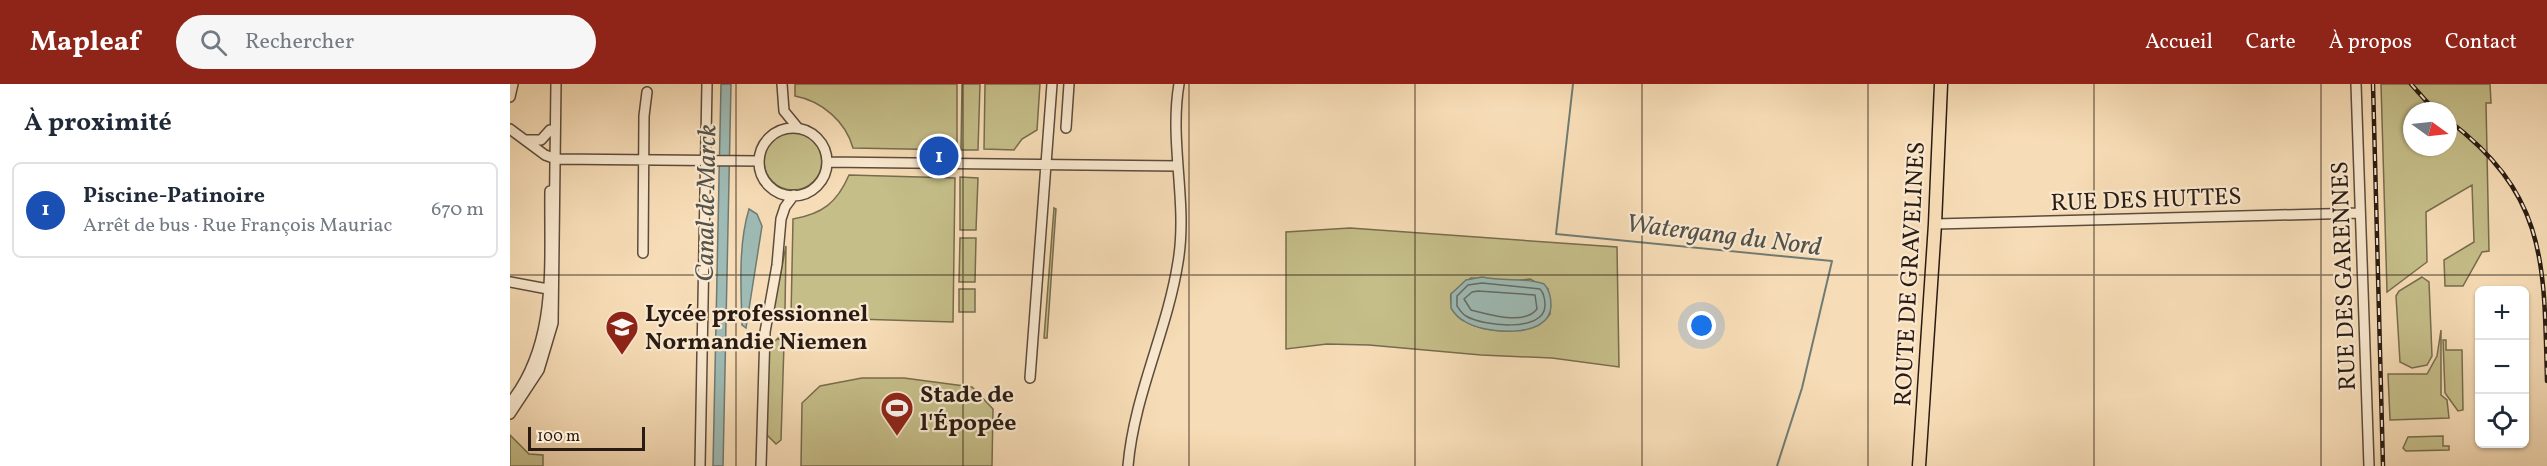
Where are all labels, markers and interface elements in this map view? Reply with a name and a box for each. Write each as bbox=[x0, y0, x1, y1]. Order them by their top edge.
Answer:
search box bbox=[176, 15, 596, 69]
text: Mapleaf bbox=[30, 23, 140, 62]
icon: search bbox=[197, 26, 230, 59]
text: Rechercher bbox=[245, 27, 354, 58]
text: Accueil bbox=[2145, 28, 2213, 57]
text: Carte bbox=[2246, 28, 2296, 57]
text: À propos bbox=[2329, 28, 2412, 57]
text: Contact bbox=[2445, 28, 2517, 57]
north arrow bbox=[2403, 102, 2457, 156]
text: À proximité bbox=[24, 105, 172, 141]
water label: Canal de Marck bbox=[688, 124, 726, 282]
pin: 1 bbox=[920, 134, 958, 178]
street label: ROUTE DE GRAVELINES bbox=[1887, 141, 1935, 407]
street label: RUE DES GARENNES bbox=[2324, 161, 2366, 391]
text: Piscine-Patinoire bbox=[83, 181, 265, 212]
street label: RUE DES HUTTES bbox=[2050, 181, 2242, 221]
text: 1 bbox=[41, 196, 50, 224]
text: 670 m bbox=[431, 196, 484, 224]
water label: Watergang du Nord bbox=[1624, 206, 1824, 266]
text: Arrêt de bus · Rue François Mauriac bbox=[83, 212, 392, 240]
map controls bbox=[2475, 286, 2529, 448]
button: + bbox=[2475, 286, 2529, 340]
place label: Lycée professionnel Normandie Niemen bbox=[645, 298, 869, 360]
school or university icon: Lycée professionnel Normandie Niemen bbox=[604, 309, 640, 356]
your location bbox=[1687, 311, 1716, 340]
button: − bbox=[2475, 340, 2529, 394]
place label: Stade de l'Épopée bbox=[920, 379, 1016, 441]
sports icon: Stade de l'Épopée bbox=[879, 390, 915, 437]
button: locate bbox=[2475, 394, 2529, 448]
scale bar bbox=[528, 424, 645, 452]
text: 100 m bbox=[537, 426, 580, 448]

